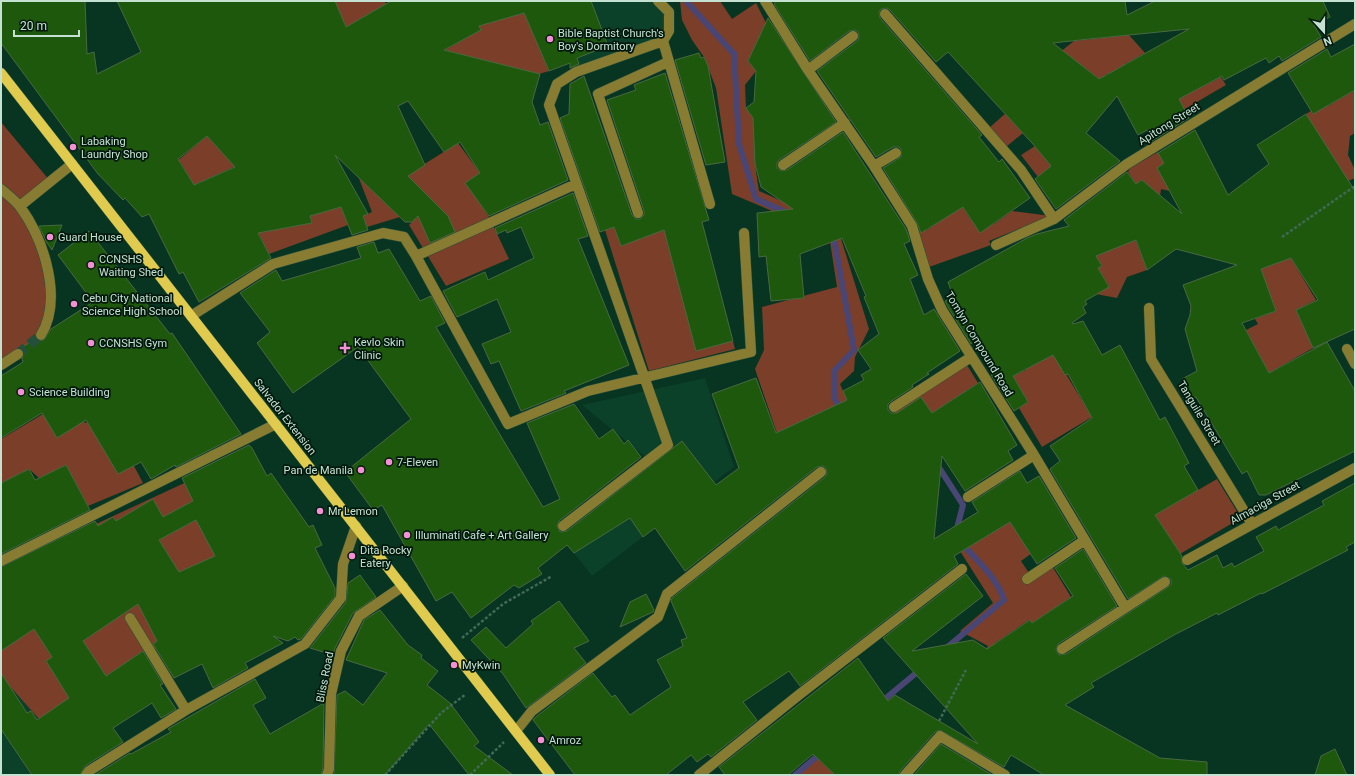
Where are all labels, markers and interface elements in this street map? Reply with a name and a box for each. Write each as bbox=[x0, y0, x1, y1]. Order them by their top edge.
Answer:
scale bar bbox=[14, 12, 79, 38]
north arrow bbox=[1304, 12, 1344, 52]
text: 20 m bbox=[20, 19, 47, 33]
place label: Bible Baptist Church's Boy's Dormitory bbox=[558, 27, 664, 53]
text: N bbox=[1321, 33, 1333, 48]
marker: Bible Baptist Church's Boy's Dormitory bbox=[545, 34, 555, 44]
street label: Apitong Street bbox=[1136, 100, 1202, 148]
place label: Labaking Laundry Shop bbox=[81, 135, 148, 161]
marker: Labaking Laundry Shop bbox=[68, 142, 78, 152]
place label: Guard House bbox=[58, 231, 122, 244]
marker: Guard House bbox=[45, 232, 55, 242]
place label: CCNSHS Waiting Shed bbox=[99, 253, 163, 279]
marker: CCNSHS Waiting Shed bbox=[86, 260, 96, 270]
street label: Tomlyn Compound Road bbox=[942, 289, 1016, 399]
place label: Cebu City National Science High School bbox=[82, 292, 182, 318]
marker: Cebu City National Science High School bbox=[69, 299, 79, 309]
place label: Kevlo Skin Clinic bbox=[354, 336, 404, 362]
place label: CCNSHS Gym bbox=[99, 337, 167, 350]
marker: CCNSHS Gym bbox=[86, 338, 96, 348]
marker: Kevlo Skin Clinic bbox=[339, 342, 351, 354]
street label: Salvador Extension bbox=[251, 376, 319, 458]
street label: Tanguile Street bbox=[1175, 378, 1224, 448]
place label: Science Building bbox=[29, 386, 110, 399]
marker: Science Building bbox=[16, 387, 26, 397]
place label: 7-Eleven bbox=[397, 456, 438, 469]
marker: 7-Eleven bbox=[384, 457, 394, 467]
place label: Pan de Manila bbox=[284, 464, 353, 477]
marker: Pan de Manila bbox=[356, 465, 366, 475]
street label: Almaciga Street bbox=[1228, 478, 1303, 528]
place label: Mr Lemon bbox=[328, 505, 378, 518]
marker: Mr Lemon bbox=[315, 506, 325, 516]
place label: Illuminati Cafe + Art Gallery bbox=[415, 529, 549, 542]
marker: Illuminati Cafe + Art Gallery bbox=[402, 530, 412, 540]
place label: Dita Rocky Eatery bbox=[360, 544, 413, 570]
marker: Dita Rocky Eatery bbox=[347, 551, 357, 561]
street label: Bliss Road bbox=[314, 650, 336, 704]
place label: MyKwin bbox=[462, 659, 500, 672]
marker: MyKwin bbox=[449, 660, 459, 670]
place label: Amroz bbox=[549, 734, 582, 747]
marker: Amroz bbox=[536, 735, 546, 745]

